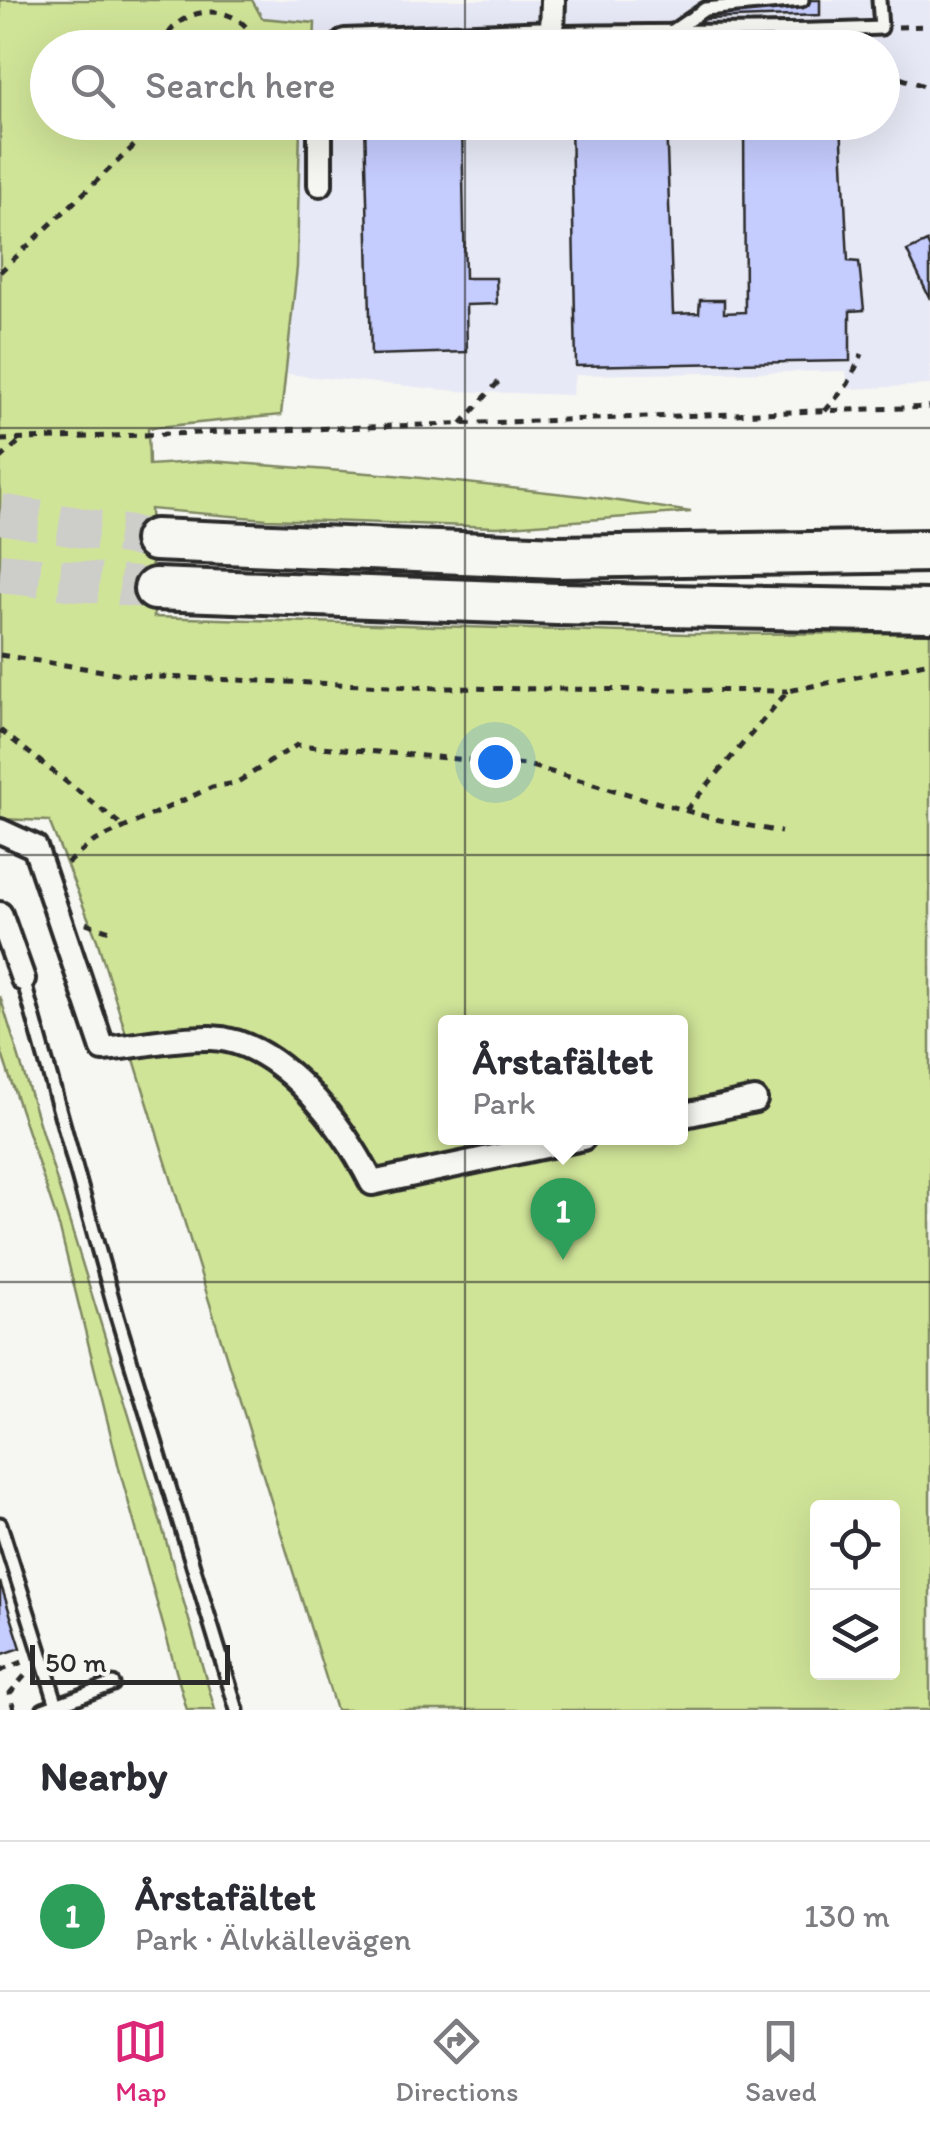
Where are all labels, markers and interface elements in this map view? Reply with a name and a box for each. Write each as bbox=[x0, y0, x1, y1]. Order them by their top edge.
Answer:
search box bbox=[30, 30, 900, 140]
icon: search bbox=[65, 58, 120, 113]
text: Search here bbox=[145, 62, 336, 108]
your location bbox=[470, 737, 521, 788]
popup bbox=[438, 1015, 688, 1145]
text: Årstafältet bbox=[473, 1038, 653, 1084]
text: Park bbox=[473, 1084, 536, 1122]
pin: 1 bbox=[530, 1178, 596, 1260]
map controls bbox=[810, 1500, 900, 1680]
button: locate bbox=[810, 1500, 900, 1590]
button: layers bbox=[810, 1590, 900, 1680]
scale bar bbox=[30, 1640, 230, 1684]
text: 50 m bbox=[45, 1645, 107, 1679]
text: Nearby bbox=[40, 1750, 167, 1801]
text: Årstafältet bbox=[135, 1874, 316, 1920]
text: 1 bbox=[65, 1897, 80, 1935]
text: 130 m bbox=[804, 1897, 890, 1935]
text: Park · Älvkällevägen bbox=[135, 1920, 411, 1958]
tab: Map bbox=[113, 2014, 168, 2108]
tab: Directions bbox=[395, 2014, 518, 2108]
tab: Saved bbox=[745, 2014, 817, 2108]

